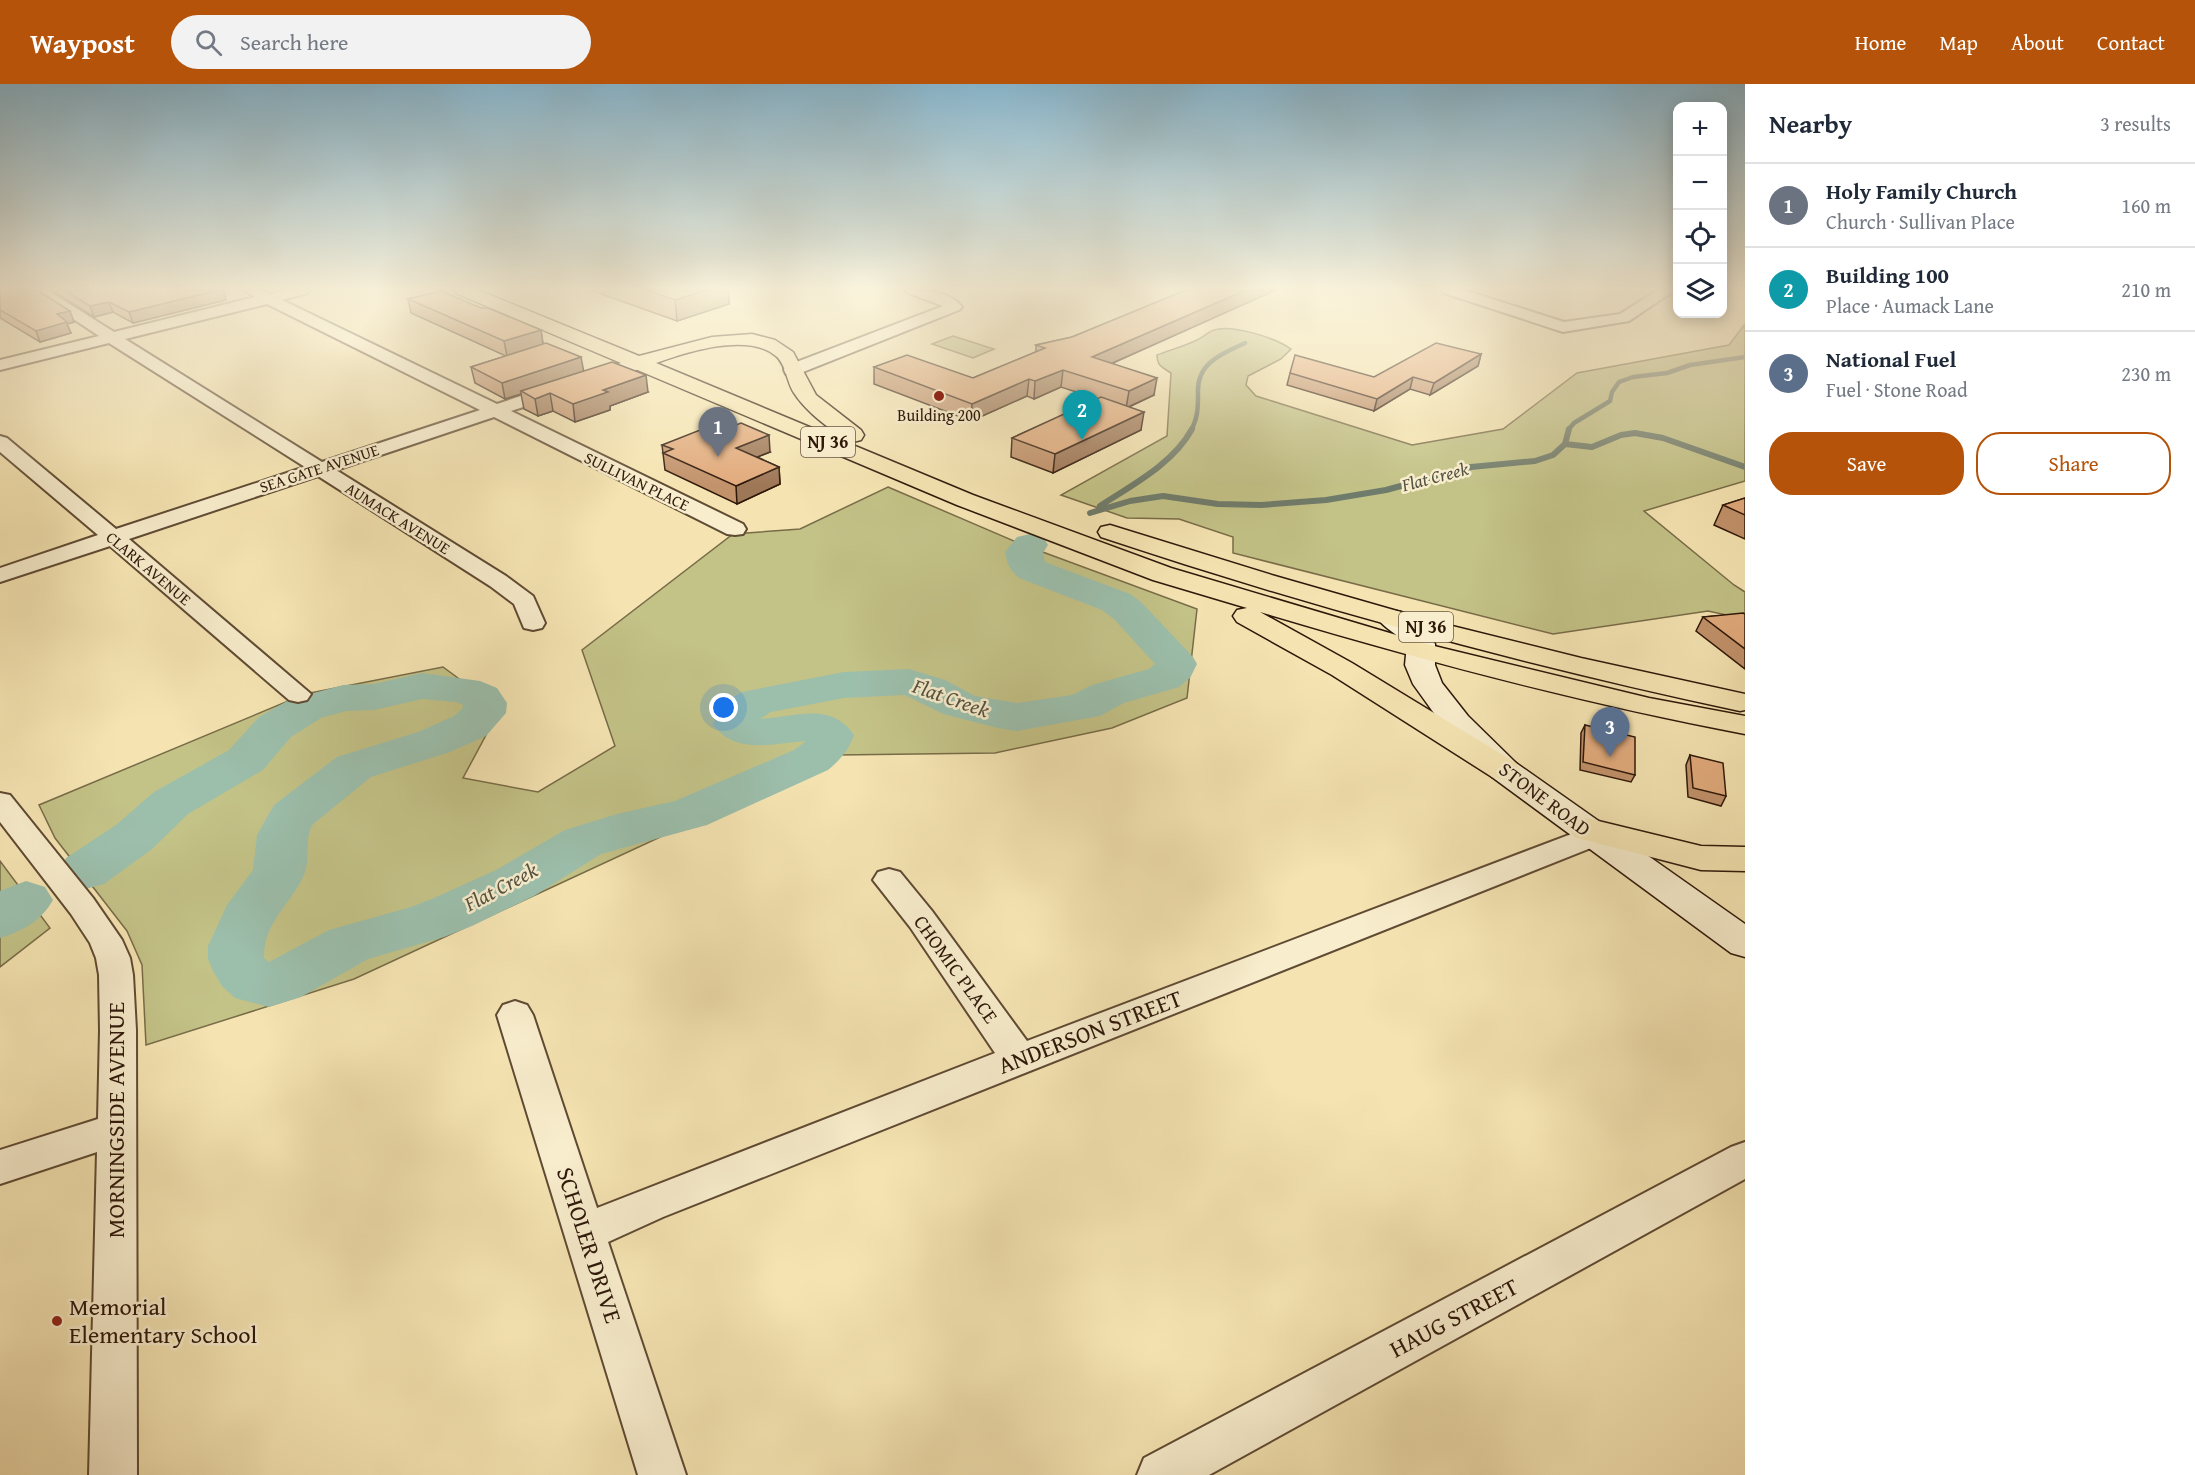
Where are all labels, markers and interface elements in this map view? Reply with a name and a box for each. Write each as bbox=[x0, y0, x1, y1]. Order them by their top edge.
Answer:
search box bbox=[171, 15, 591, 69]
text: Waypost bbox=[30, 22, 135, 63]
icon: search bbox=[192, 26, 225, 59]
text: Search here bbox=[240, 26, 348, 58]
text: Home bbox=[1855, 27, 1906, 58]
text: Map bbox=[1939, 27, 1978, 58]
text: About bbox=[2011, 27, 2064, 58]
text: Contact bbox=[2097, 27, 2165, 58]
map controls bbox=[1673, 102, 1727, 318]
button: + bbox=[1673, 102, 1727, 156]
text: Nearby bbox=[1769, 104, 1852, 143]
text: 3 results bbox=[2100, 109, 2171, 138]
button: − bbox=[1673, 156, 1727, 210]
text: Holy Family Church bbox=[1826, 175, 2017, 207]
text: 1 bbox=[1783, 191, 1794, 220]
text: 160 m bbox=[2121, 191, 2171, 220]
text: Church · Sullivan Place bbox=[1826, 207, 2015, 236]
button: locate bbox=[1673, 210, 1727, 264]
text: Building 100 bbox=[1826, 259, 1949, 291]
button: layers bbox=[1673, 264, 1727, 318]
text: 2 bbox=[1783, 275, 1794, 304]
text: 210 m bbox=[2121, 275, 2171, 304]
text: Place · Aumack Lane bbox=[1826, 291, 1994, 320]
text: National Fuel bbox=[1826, 343, 1956, 375]
text: 3 bbox=[1783, 359, 1794, 388]
text: 230 m bbox=[2121, 359, 2171, 388]
text: Fuel · Stone Road bbox=[1826, 375, 1968, 404]
marker: Building 200 bbox=[932, 389, 946, 403]
pin: 2 bbox=[1062, 390, 1102, 440]
place label: Building 200 bbox=[897, 403, 981, 427]
pin: 1 bbox=[698, 408, 738, 457]
road number: NJ 36 bbox=[801, 427, 855, 457]
button: Save bbox=[1769, 432, 1964, 495]
button: Share bbox=[1976, 432, 2171, 495]
street label: SEA GATE AVENUE bbox=[256, 437, 382, 499]
street label: SULLIVAN PLACE bbox=[580, 445, 694, 517]
water label: Flat Creek bbox=[1398, 454, 1472, 499]
street label: AUMACK AVENUE bbox=[341, 476, 455, 560]
street label: CLARK AVENUE bbox=[101, 525, 197, 611]
road number: NJ 36 bbox=[1399, 612, 1453, 642]
water label: Flat Creek bbox=[908, 670, 994, 725]
your location bbox=[709, 693, 738, 722]
pin: 3 bbox=[1590, 708, 1630, 757]
street label: STONE ROAD bbox=[1493, 754, 1597, 843]
water label: Flat Creek bbox=[458, 854, 543, 919]
street label: CHOMIC PLACE bbox=[907, 909, 1006, 1029]
street label: ANDERSON STREET bbox=[993, 980, 1187, 1083]
street label: MORNINGSIDE AVENUE bbox=[98, 1002, 133, 1238]
street label: SCHOLER DRIVE bbox=[548, 1162, 631, 1327]
street label: HAUG STREET bbox=[1383, 1269, 1524, 1366]
place label: Memorial Elementary School bbox=[69, 1289, 257, 1352]
marker: Memorial Elementary School bbox=[50, 1314, 64, 1328]

